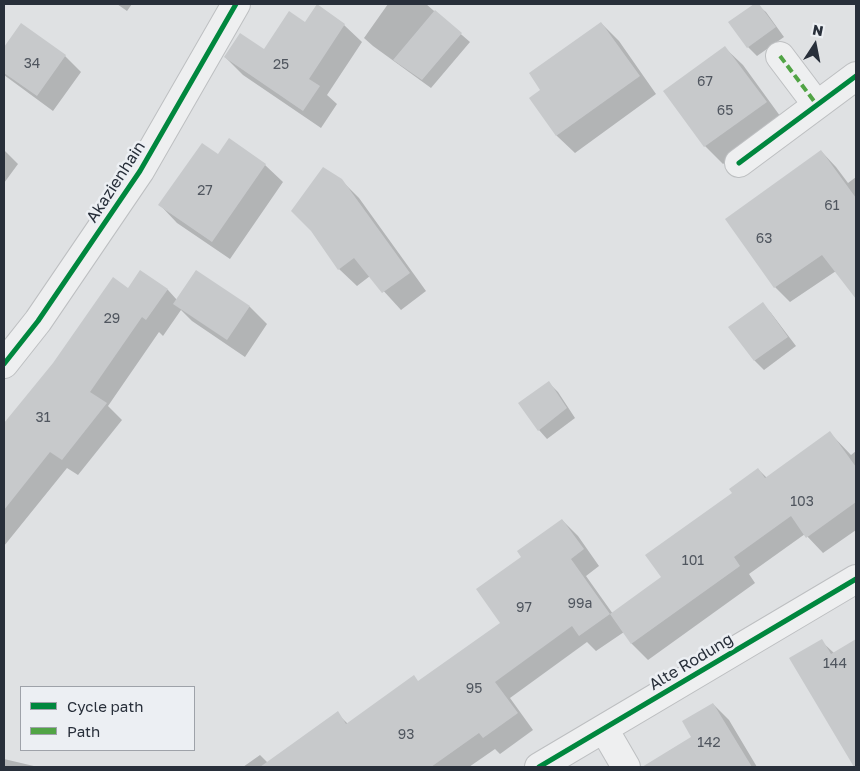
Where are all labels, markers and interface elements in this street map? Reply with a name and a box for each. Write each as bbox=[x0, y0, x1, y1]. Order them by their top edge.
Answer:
north arrow bbox=[790, 20, 840, 70]
text: N bbox=[811, 20, 825, 39]
house number: 34 bbox=[24, 56, 40, 72]
house number: 25 bbox=[273, 57, 289, 73]
house number: 67 bbox=[697, 74, 713, 90]
house number: 65 bbox=[717, 103, 733, 119]
street label: Akazienhain bbox=[83, 138, 149, 226]
house number: 27 bbox=[197, 183, 213, 199]
house number: 61 bbox=[824, 198, 840, 214]
house number: 63 bbox=[756, 231, 772, 247]
house number: 29 bbox=[104, 311, 120, 327]
house number: 31 bbox=[36, 410, 50, 426]
house number: 103 bbox=[790, 494, 814, 510]
house number: 101 bbox=[682, 553, 704, 569]
house number: 99a bbox=[568, 596, 592, 612]
house number: 97 bbox=[516, 600, 532, 616]
street label: Alte Rodung bbox=[646, 629, 736, 695]
house number: 144 bbox=[823, 656, 847, 672]
house number: 95 bbox=[466, 681, 482, 697]
legend bbox=[20, 686, 195, 751]
text: Cycle path bbox=[67, 697, 143, 715]
text: Path bbox=[67, 722, 100, 740]
house number: 93 bbox=[398, 727, 414, 743]
house number: 142 bbox=[697, 735, 721, 751]

